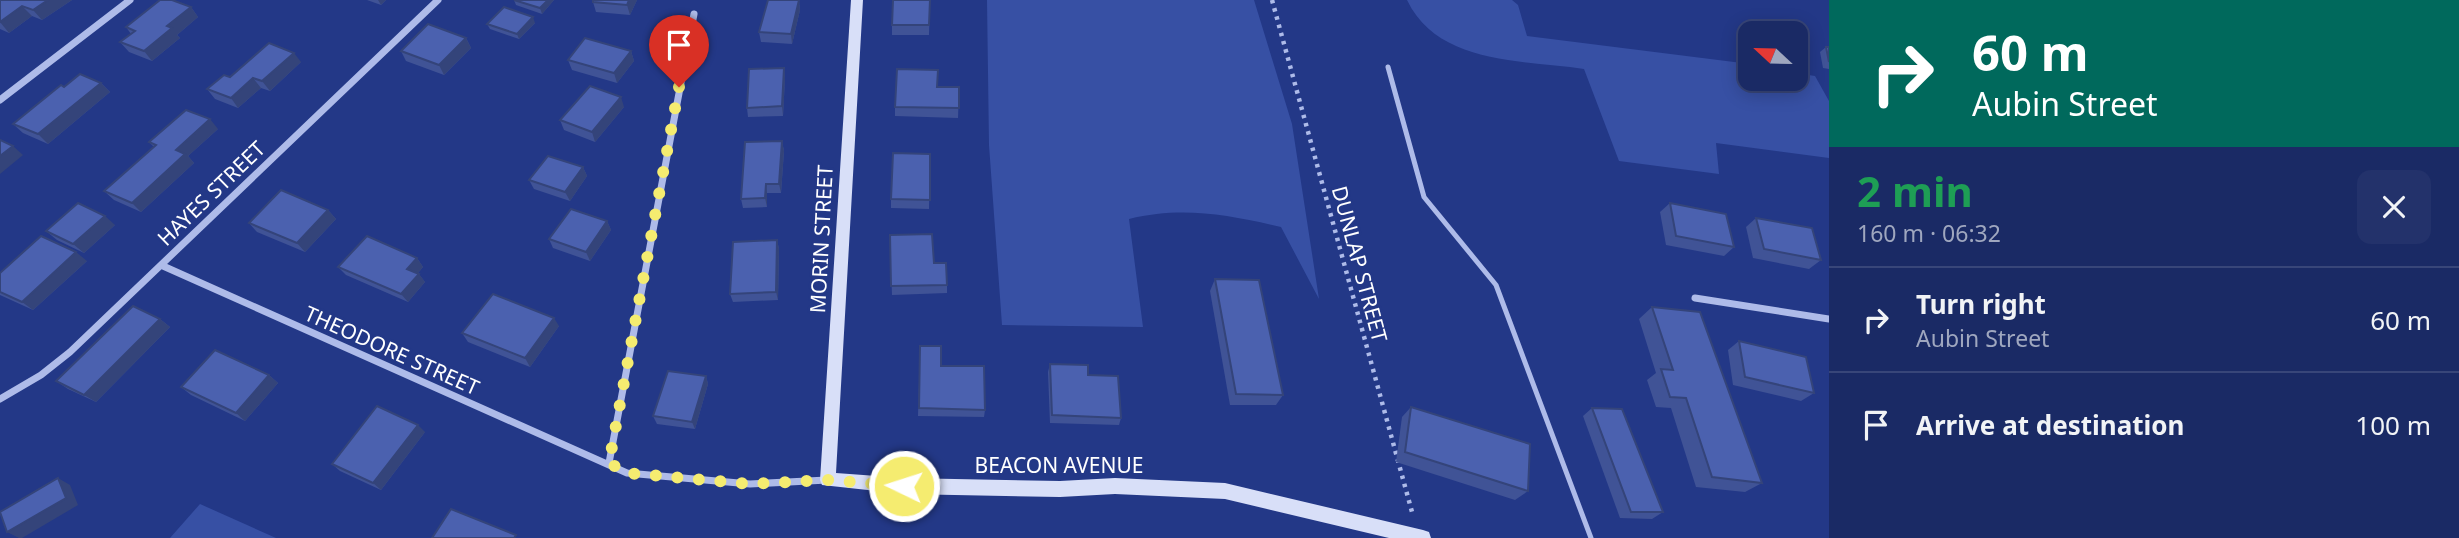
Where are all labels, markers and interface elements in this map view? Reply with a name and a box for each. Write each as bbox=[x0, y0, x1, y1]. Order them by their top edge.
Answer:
pin bbox=[649, 15, 709, 87]
text: 60 m bbox=[1972, 19, 2089, 85]
north arrow bbox=[1738, 21, 1808, 91]
map controls bbox=[1738, 21, 1808, 91]
icon: arrive bbox=[660, 26, 698, 64]
icon: right bbox=[1857, 28, 1948, 119]
text: Aubin Street bbox=[1972, 82, 2158, 125]
street label: HAYES STREET bbox=[151, 134, 271, 252]
text: 2 min bbox=[1857, 162, 1973, 219]
street label: MORIN STREET bbox=[803, 164, 839, 314]
button: close bbox=[2357, 170, 2431, 244]
street label: DUNLAP STREET bbox=[1326, 183, 1394, 345]
text: 160 m · 06:32 bbox=[1857, 217, 2001, 249]
text: Turn right bbox=[1916, 286, 2046, 322]
street label: THEODORE STREET bbox=[300, 299, 484, 401]
icon: right bbox=[1857, 301, 1895, 339]
text: 60 m bbox=[2370, 302, 2431, 338]
text: Aubin Street bbox=[1916, 322, 2049, 354]
icon: arrive bbox=[1857, 406, 1895, 444]
text: Arrive at destination bbox=[1916, 407, 2185, 443]
text: 100 m bbox=[2355, 407, 2431, 443]
position arrow bbox=[867, 449, 941, 523]
street label: BEACON AVENUE bbox=[975, 451, 1143, 479]

